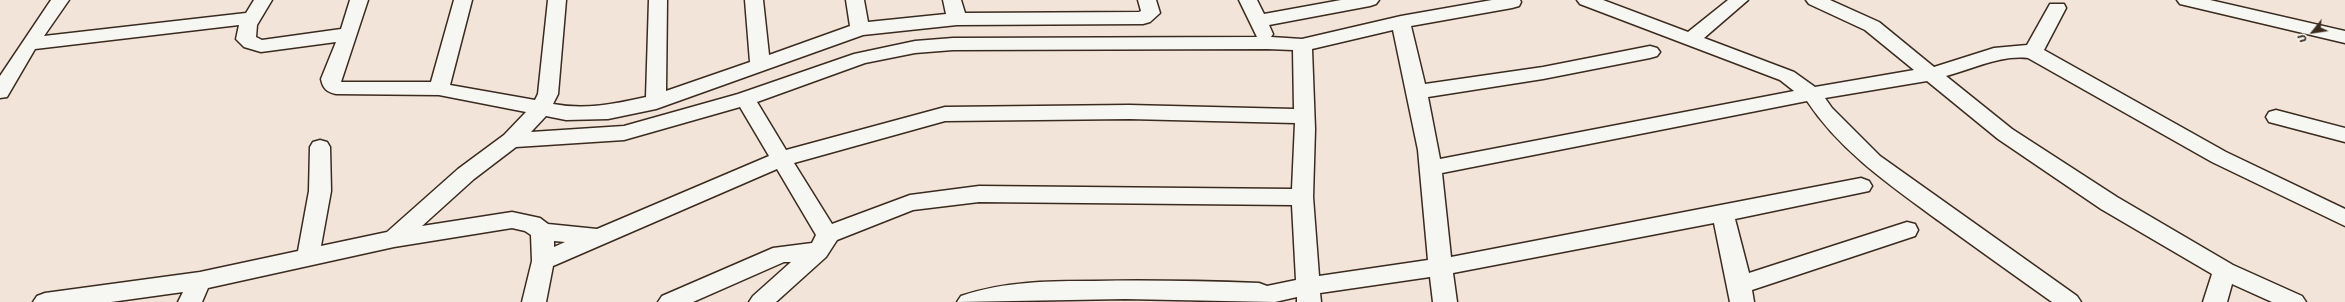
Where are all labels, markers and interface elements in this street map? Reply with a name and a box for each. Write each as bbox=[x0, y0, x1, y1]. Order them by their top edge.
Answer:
north arrow bbox=[2293, 12, 2333, 52]
text: U bbox=[2292, 30, 2312, 46]

